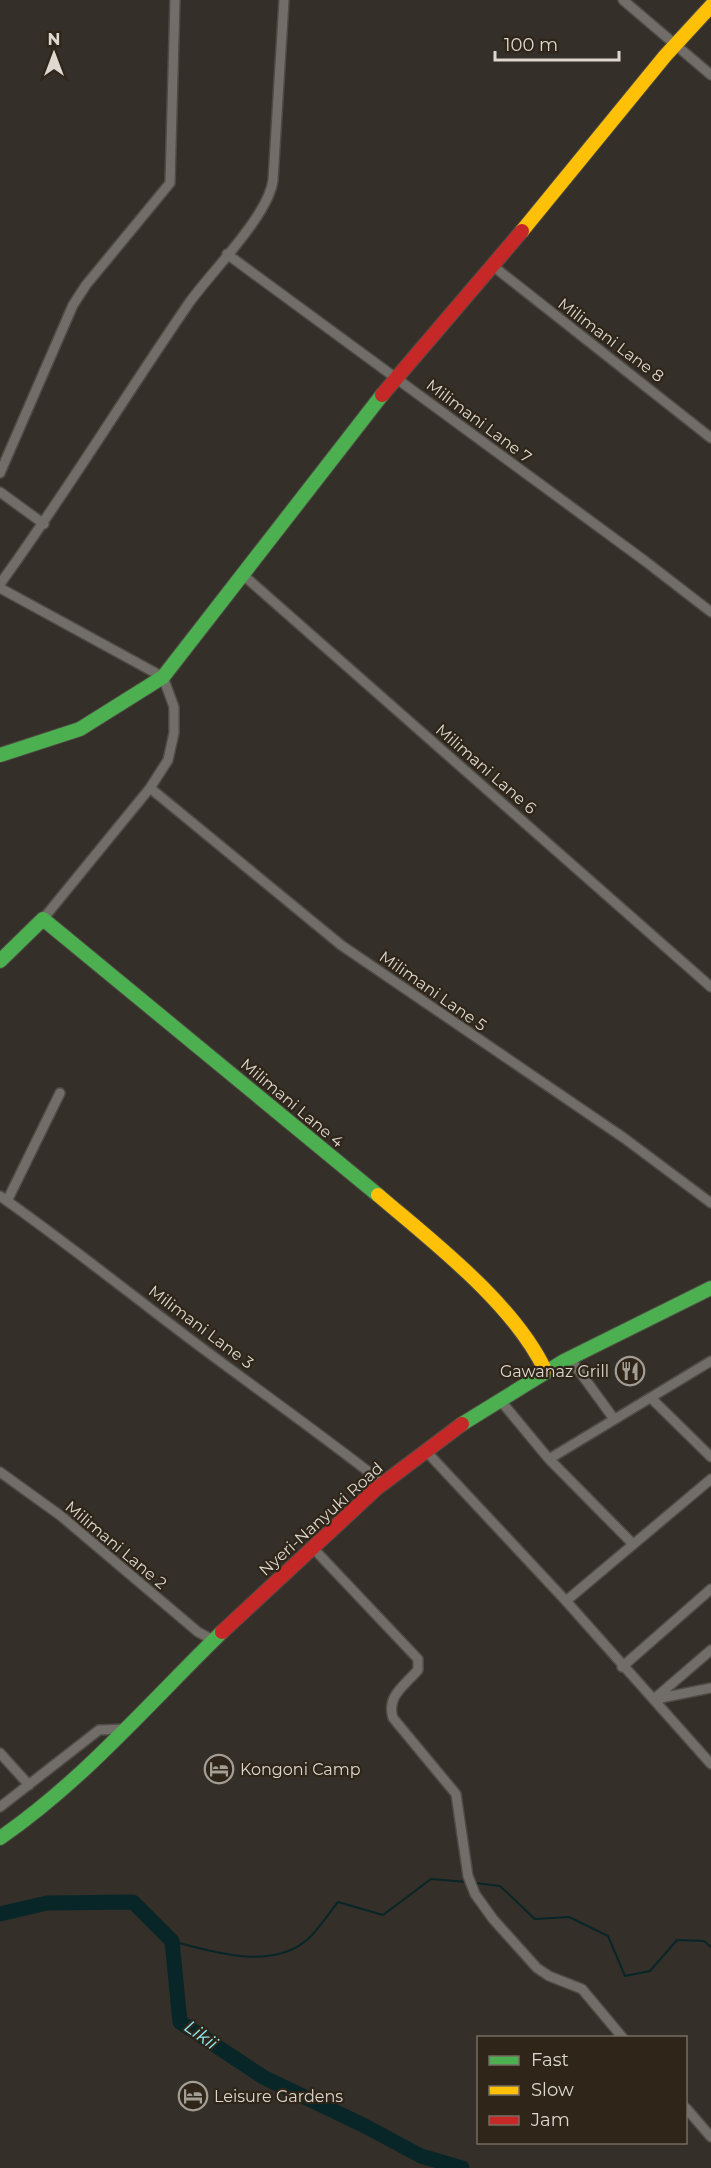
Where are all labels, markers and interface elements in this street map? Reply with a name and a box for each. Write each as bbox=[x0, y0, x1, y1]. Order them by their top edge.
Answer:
north arrow bbox=[24, 24, 84, 84]
scale bar bbox=[495, 24, 620, 62]
text: N bbox=[48, 30, 60, 49]
text: 100 m bbox=[504, 34, 558, 56]
street label: Milimani Lane 8 bbox=[554, 294, 668, 386]
street label: Milimani Lane 7 bbox=[423, 375, 535, 467]
street label: Milimani Lane 6 bbox=[432, 720, 540, 818]
street label: Milimani Lane 5 bbox=[376, 947, 490, 1035]
street label: Milimani Lane 4 bbox=[237, 1055, 347, 1152]
street label: Milimani Lane 3 bbox=[145, 1281, 257, 1373]
restaurant icon: Gawanaz Grill bbox=[614, 1355, 646, 1387]
place label: Gawanaz Grill bbox=[500, 1362, 609, 1381]
street label: Nyeri-Nanyuki Road bbox=[255, 1458, 387, 1580]
street label: Milimani Lane 2 bbox=[61, 1497, 171, 1593]
hotel icon: Kongoni Camp bbox=[203, 1753, 235, 1785]
place label: Kongoni Camp bbox=[240, 1760, 361, 1779]
water label: Likii bbox=[180, 2016, 222, 2055]
legend bbox=[477, 2036, 687, 2144]
text: Fast bbox=[531, 2049, 569, 2071]
text: Slow bbox=[531, 2079, 574, 2101]
hotel icon: Leisure Gardens bbox=[177, 2080, 209, 2112]
place label: Leisure Gardens bbox=[214, 2087, 343, 2106]
text: Jam bbox=[530, 2109, 570, 2131]

